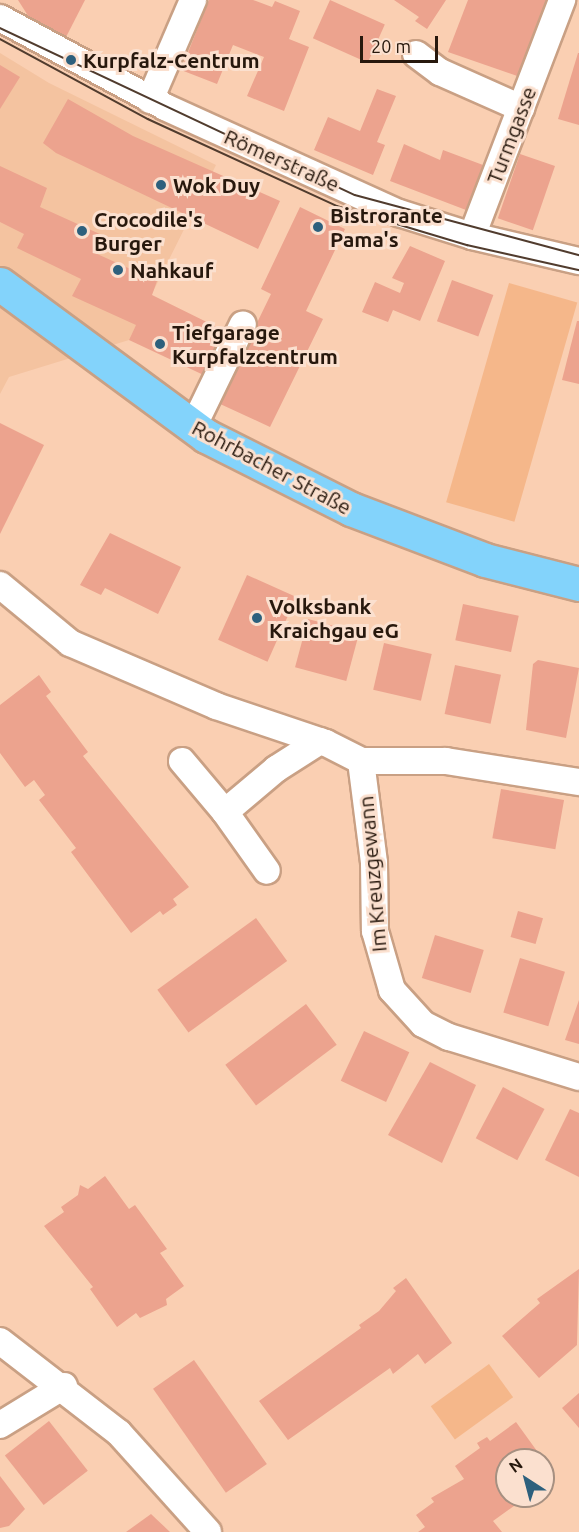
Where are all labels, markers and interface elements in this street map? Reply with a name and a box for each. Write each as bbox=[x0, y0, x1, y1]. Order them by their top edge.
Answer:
scale bar bbox=[363, 24, 441, 62]
text: 20 m bbox=[371, 36, 411, 56]
place label: Kurpfalz-Centrum bbox=[83, 47, 260, 73]
marker: Kurpfalz-Centrum bbox=[64, 53, 78, 67]
street label: Turmgasse bbox=[481, 83, 541, 187]
street label: Römerstraße bbox=[221, 123, 343, 197]
place label: Wok Duy bbox=[173, 172, 260, 198]
marker: Wok Duy bbox=[154, 178, 168, 192]
place label: Bistrorante Pama's bbox=[330, 202, 443, 252]
place label: Crocodile's Burger bbox=[94, 206, 203, 256]
marker: Bistrorante Pama's bbox=[311, 220, 325, 234]
marker: Crocodile's Burger bbox=[75, 224, 89, 238]
place label: Nahkauf bbox=[130, 257, 213, 283]
marker: Nahkauf bbox=[111, 263, 125, 277]
place label: Tiefgarage Kurpfalzcentrum bbox=[172, 319, 338, 369]
marker: Tiefgarage Kurpfalzcentrum bbox=[153, 337, 167, 351]
street label: Rohrbacher Straße bbox=[188, 414, 356, 520]
place label: Volksbank Kraichgau eG bbox=[269, 593, 399, 643]
marker: Volksbank Kraichgau eG bbox=[250, 611, 264, 625]
street label: Im Kreuzgewann bbox=[353, 795, 391, 953]
north arrow bbox=[495, 1448, 555, 1508]
text: N bbox=[505, 1454, 526, 1476]

